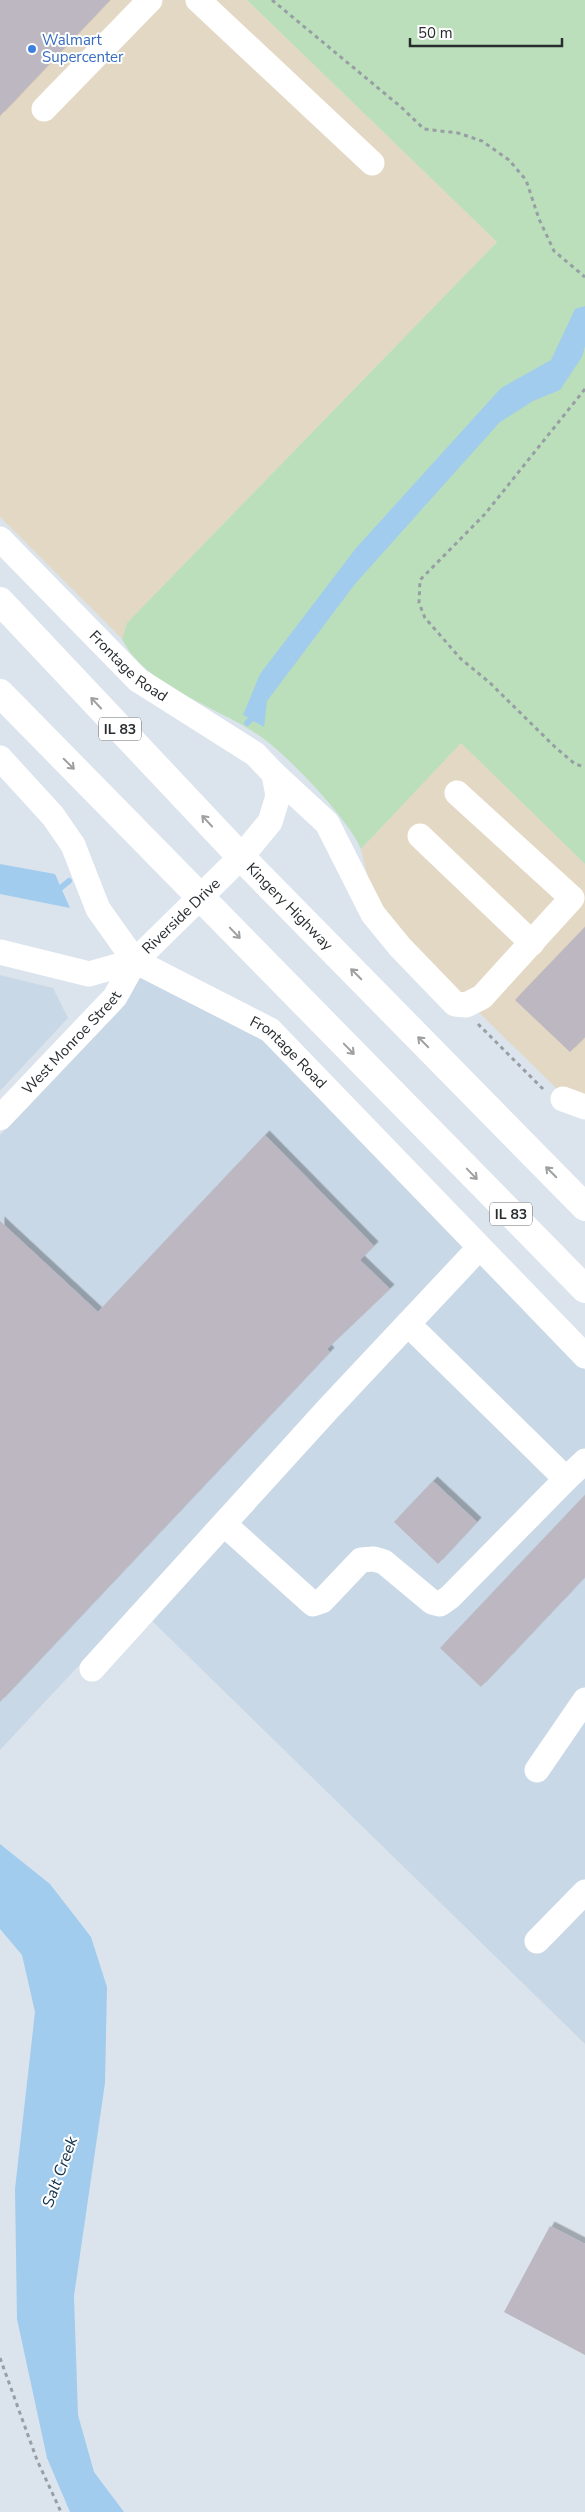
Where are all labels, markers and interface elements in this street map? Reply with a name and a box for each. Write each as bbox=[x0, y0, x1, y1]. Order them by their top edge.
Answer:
scale bar bbox=[410, 15, 562, 47]
text: 50 m bbox=[418, 23, 453, 43]
place label: Walmart Supercenter bbox=[42, 30, 124, 67]
marker: Walmart Supercenter bbox=[26, 43, 38, 55]
street label: Frontage Road bbox=[85, 626, 171, 706]
one-way arrow bbox=[90, 696, 102, 709]
road number: IL 83 bbox=[99, 718, 141, 741]
one-way arrow bbox=[63, 757, 75, 770]
one-way arrow bbox=[201, 815, 213, 828]
street label: Kingery Highway bbox=[242, 858, 338, 955]
street label: Riverside Drive bbox=[138, 874, 224, 958]
one-way arrow bbox=[229, 926, 241, 938]
one-way arrow bbox=[350, 968, 362, 980]
street label: West Monroe Street bbox=[18, 987, 127, 1099]
street label: Frontage Road bbox=[246, 1011, 331, 1093]
one-way arrow bbox=[417, 1036, 429, 1048]
one-way arrow bbox=[343, 1043, 355, 1055]
one-way arrow bbox=[545, 1166, 557, 1178]
one-way arrow bbox=[466, 1168, 478, 1180]
road number: IL 83 bbox=[490, 1202, 532, 1226]
water label: Salt Creek bbox=[37, 2133, 83, 2211]

